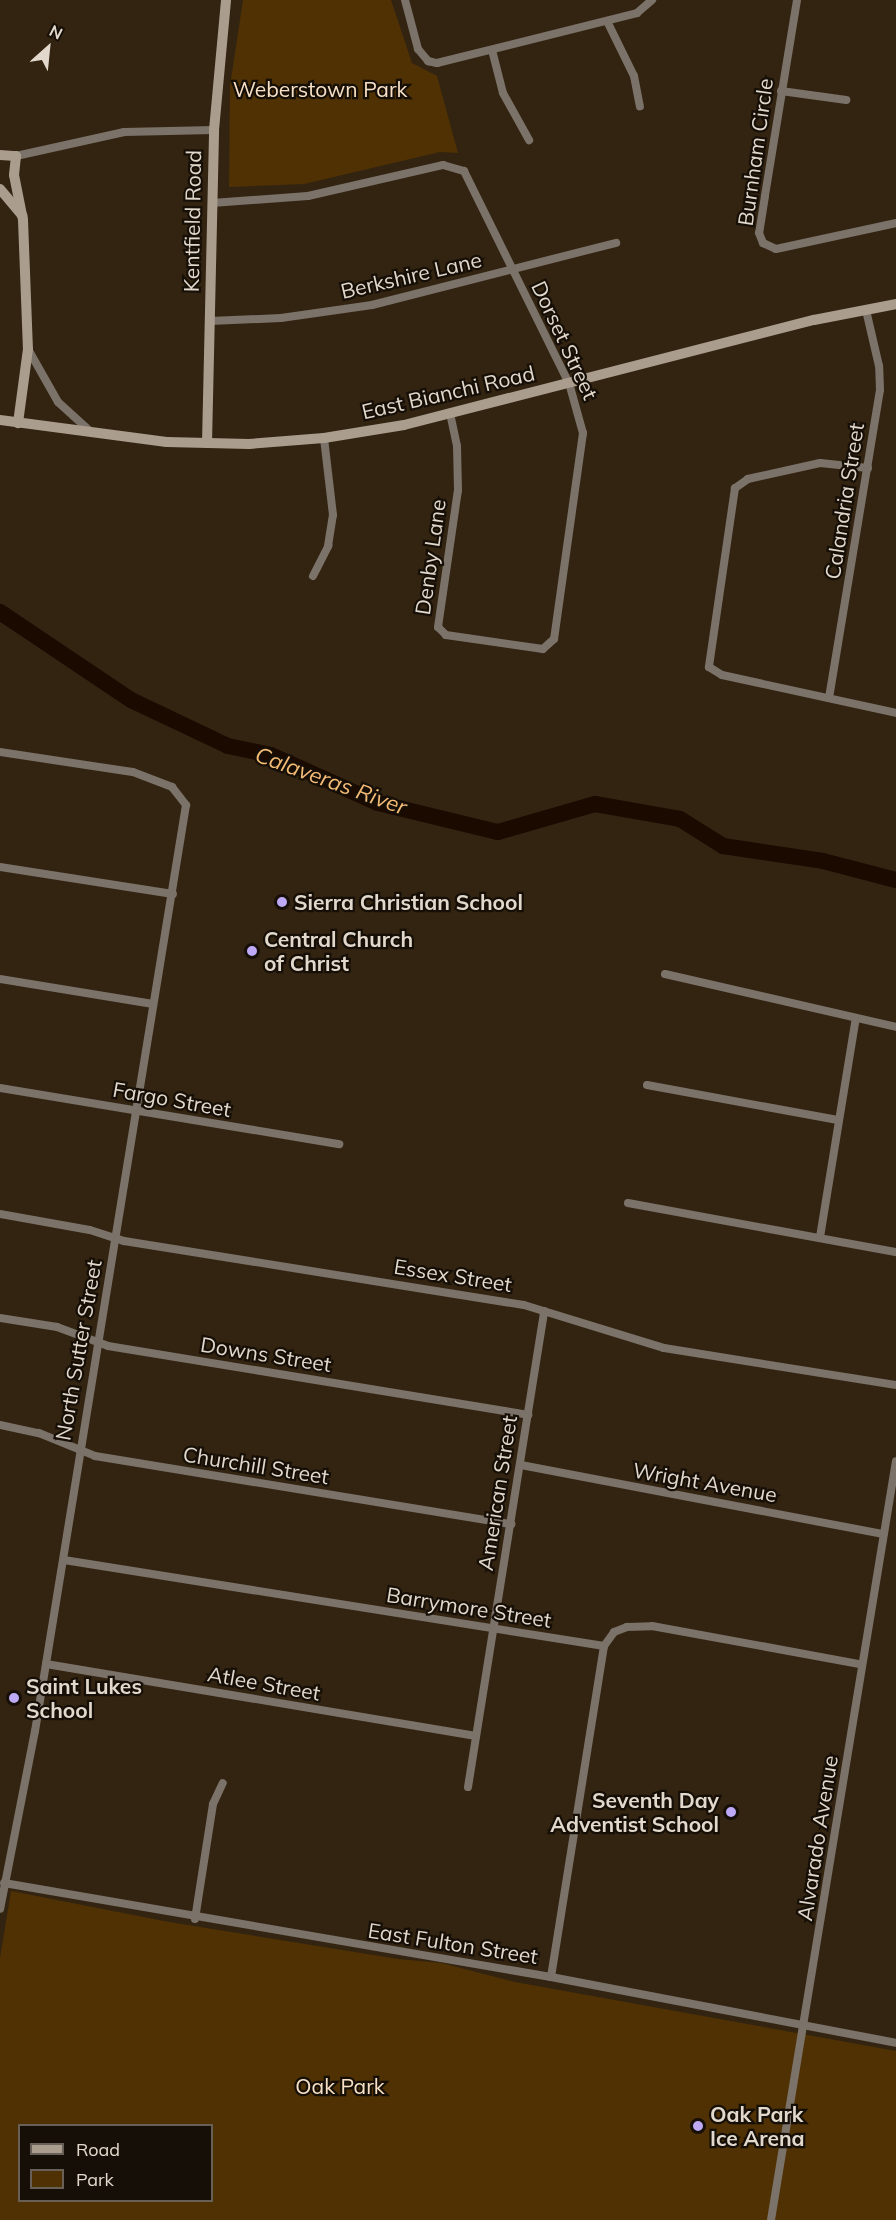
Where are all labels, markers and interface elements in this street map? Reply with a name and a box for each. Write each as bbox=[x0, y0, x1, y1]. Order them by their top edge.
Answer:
north arrow bbox=[18, 18, 78, 78]
text: N bbox=[46, 20, 66, 44]
park label: Weberstown Park bbox=[233, 76, 407, 102]
street label: Burnham Circle bbox=[732, 77, 778, 227]
street label: Kentfield Road bbox=[178, 150, 206, 292]
street label: Berkshire Lane bbox=[338, 247, 484, 303]
street label: Dorset Street bbox=[527, 277, 603, 403]
street label: East Bianchi Road bbox=[359, 360, 537, 424]
street label: Calandria Street bbox=[819, 421, 869, 581]
street label: Denby Lane bbox=[409, 498, 451, 616]
water label: Calaveras River bbox=[252, 741, 410, 821]
place label: Sierra Christian School bbox=[294, 889, 523, 915]
marker: Sierra Christian School bbox=[275, 895, 289, 909]
place label: Central Church of Christ bbox=[264, 926, 413, 976]
marker: Central Church of Christ bbox=[245, 944, 259, 958]
street label: Fargo Street bbox=[111, 1076, 233, 1122]
street label: Essex Street bbox=[392, 1253, 514, 1297]
street label: North Sutter Street bbox=[50, 1258, 106, 1442]
street label: Downs Street bbox=[199, 1331, 333, 1377]
street label: American Street bbox=[472, 1414, 522, 1572]
street label: Churchill Street bbox=[181, 1441, 331, 1489]
street label: Wright Avenue bbox=[631, 1457, 779, 1507]
street label: Barrymore Street bbox=[385, 1582, 553, 1632]
street label: Atlee Street bbox=[206, 1661, 322, 1705]
place label: Saint Lukes School bbox=[26, 1673, 142, 1723]
marker: Saint Lukes School bbox=[7, 1691, 21, 1705]
street label: Alvarado Avenue bbox=[791, 1753, 843, 1923]
place label: Seventh Day Adventist School bbox=[550, 1787, 719, 1837]
marker: Seventh Day Adventist School bbox=[724, 1805, 738, 1819]
street label: East Fulton Street bbox=[366, 1917, 540, 1969]
park label: Oak Park bbox=[295, 2073, 385, 2099]
place label: Oak Park Ice Arena bbox=[710, 2101, 805, 2151]
marker: Oak Park Ice Arena bbox=[691, 2119, 705, 2133]
legend bbox=[18, 2124, 213, 2202]
text: Road bbox=[76, 2138, 120, 2161]
text: Park bbox=[76, 2168, 114, 2191]

